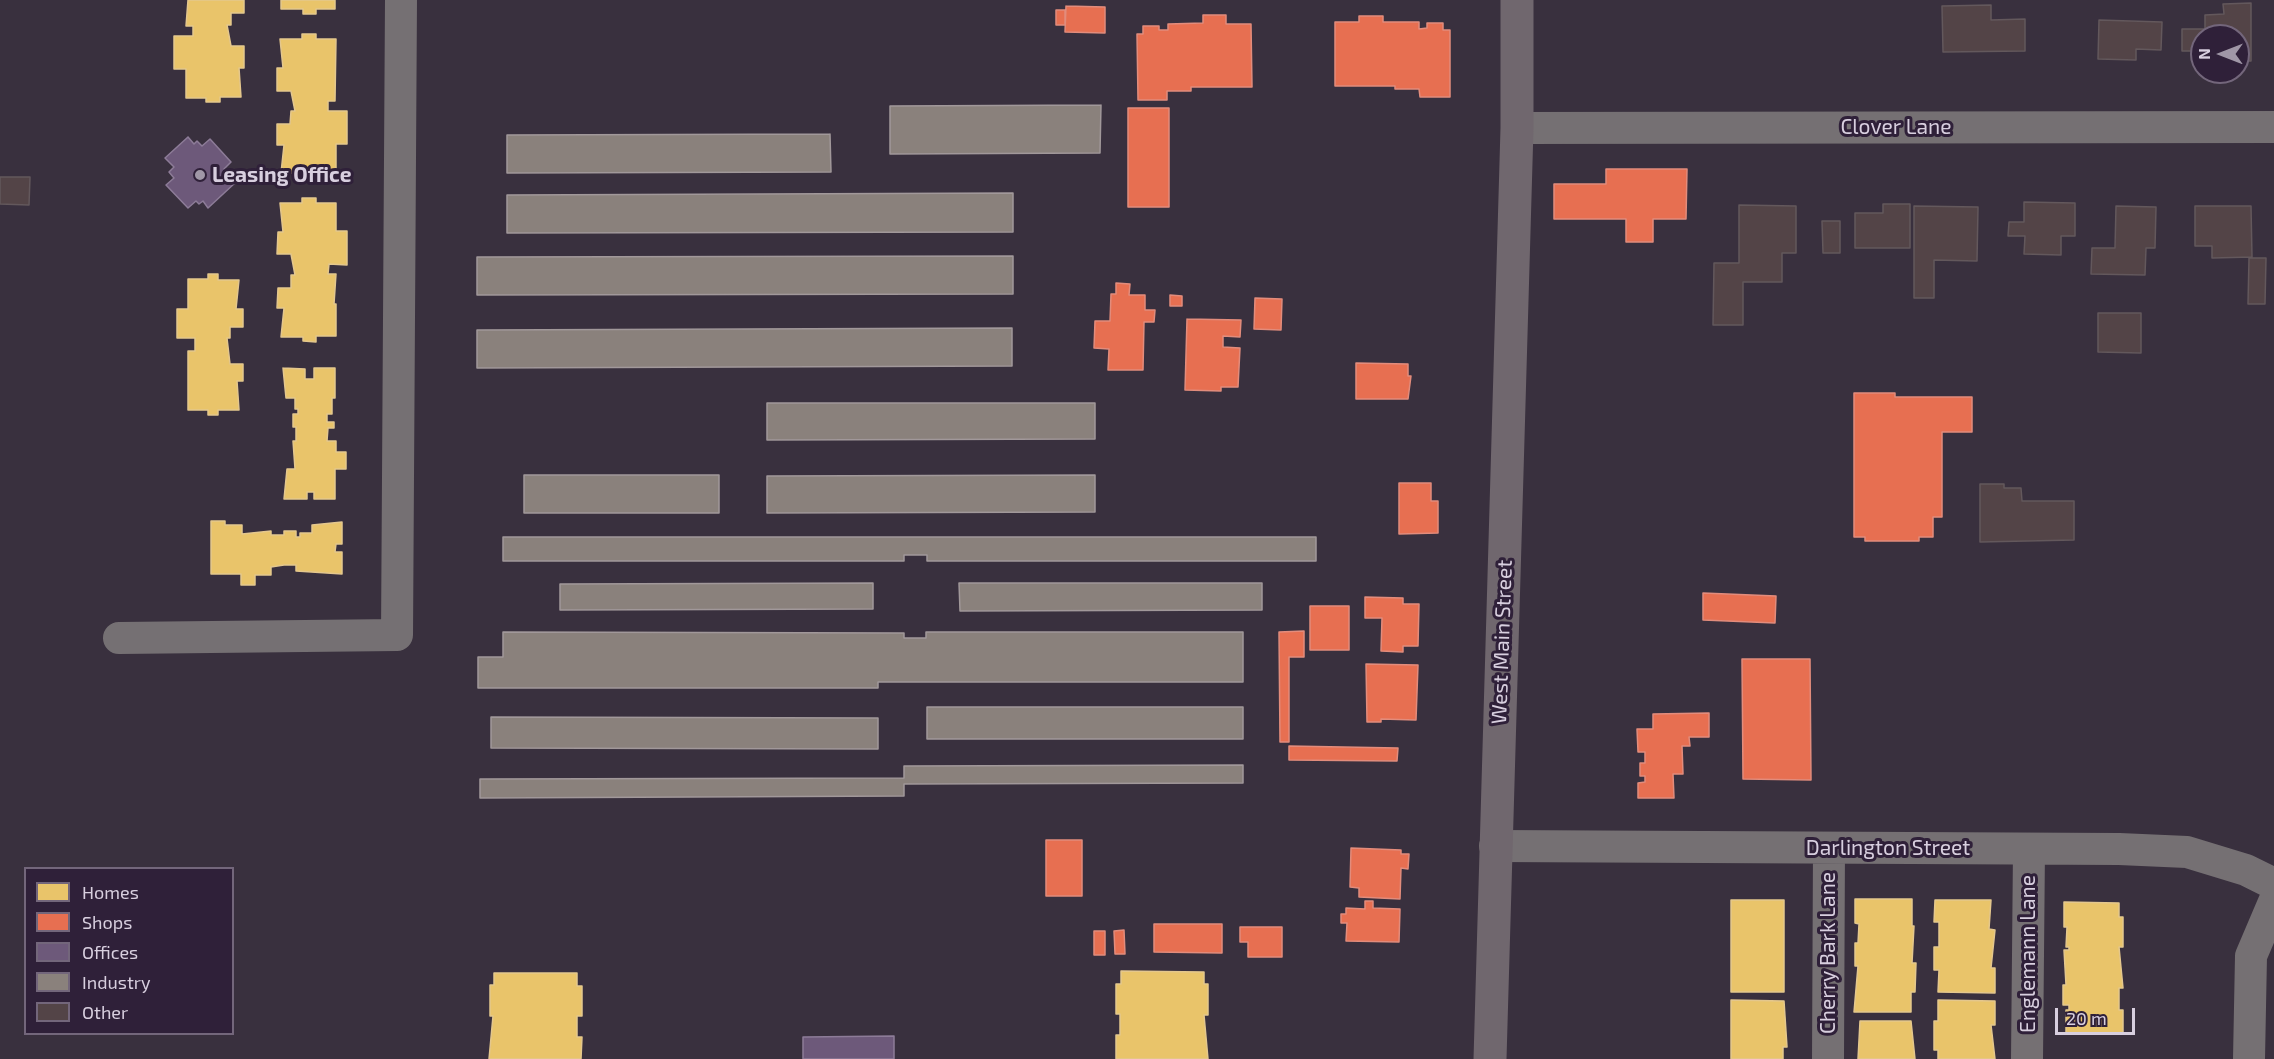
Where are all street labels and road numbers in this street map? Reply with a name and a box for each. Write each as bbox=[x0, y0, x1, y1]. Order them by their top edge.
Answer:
street label: Clover Lane bbox=[1840, 114, 1952, 140]
street label: West Main Street bbox=[1487, 559, 1517, 725]
street label: Darlington Street bbox=[1806, 835, 1970, 861]
street label: Cherry Bark Lane bbox=[1815, 872, 1841, 1034]
street label: Englemann Lane bbox=[2015, 875, 2041, 1033]

